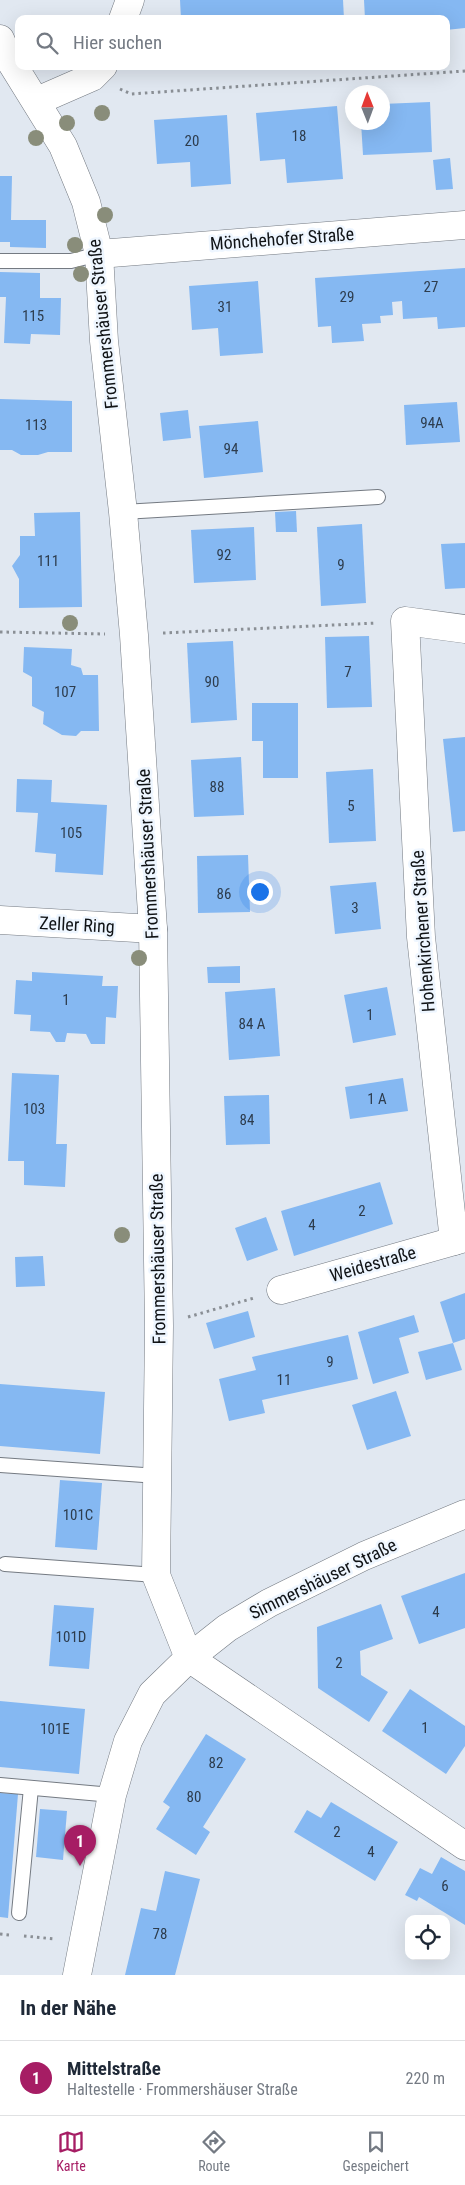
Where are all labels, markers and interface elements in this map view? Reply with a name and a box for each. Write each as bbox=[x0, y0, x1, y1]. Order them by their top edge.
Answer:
search box bbox=[15, 15, 450, 70]
icon: search bbox=[33, 29, 61, 57]
text: Hier suchen bbox=[73, 31, 162, 54]
north arrow bbox=[345, 85, 390, 130]
house number: 18 bbox=[292, 127, 306, 145]
house number: 20 bbox=[185, 132, 199, 150]
street label: Mönchehofer Straße bbox=[209, 223, 355, 254]
street label: Frommershäuser Straße bbox=[83, 238, 122, 410]
house number: 27 bbox=[424, 278, 438, 296]
house number: 29 bbox=[340, 288, 354, 306]
house number: 31 bbox=[218, 298, 232, 316]
house number: 115 bbox=[22, 307, 44, 325]
house number: 94A bbox=[420, 414, 444, 432]
house number: 113 bbox=[25, 416, 47, 434]
house number: 94 bbox=[224, 440, 238, 458]
house number: 92 bbox=[217, 546, 231, 564]
house number: 111 bbox=[37, 552, 59, 570]
house number: 9 bbox=[337, 556, 345, 574]
house number: 7 bbox=[344, 663, 352, 681]
house number: 90 bbox=[205, 673, 219, 691]
house number: 107 bbox=[54, 683, 76, 701]
street label: Frommershäuser Straße bbox=[133, 768, 162, 940]
house number: 88 bbox=[210, 778, 224, 796]
house number: 5 bbox=[347, 797, 355, 815]
house number: 105 bbox=[60, 824, 82, 842]
street label: Hohenkirchener Straße bbox=[406, 849, 439, 1013]
your location bbox=[247, 879, 273, 905]
house number: 86 bbox=[217, 885, 231, 903]
house number: 3 bbox=[351, 899, 359, 917]
street label: Zeller Ring bbox=[39, 912, 115, 937]
house number: 1 bbox=[62, 991, 70, 1009]
house number: 1 bbox=[366, 1006, 374, 1024]
house number: 84 A bbox=[239, 1015, 266, 1033]
house number: 1 A bbox=[367, 1090, 387, 1108]
house number: 103 bbox=[23, 1100, 45, 1118]
house number: 84 bbox=[240, 1111, 254, 1129]
street label: Frommershäuser Straße bbox=[146, 1174, 169, 1344]
house number: 2 bbox=[358, 1202, 366, 1220]
house number: 4 bbox=[308, 1216, 316, 1234]
street label: Weidestraße bbox=[327, 1241, 418, 1286]
house number: 9 bbox=[326, 1353, 334, 1371]
house number: 11 bbox=[277, 1371, 291, 1389]
house number: 101C bbox=[63, 1506, 93, 1524]
street label: Simmershäuser Straße bbox=[246, 1534, 400, 1623]
house number: 4 bbox=[432, 1603, 440, 1621]
house number: 101D bbox=[56, 1628, 86, 1646]
house number: 2 bbox=[335, 1654, 343, 1672]
house number: 1 bbox=[421, 1719, 429, 1737]
house number: 101E bbox=[40, 1720, 70, 1738]
house number: 82 bbox=[209, 1754, 223, 1772]
house number: 80 bbox=[187, 1788, 201, 1806]
house number: 2 bbox=[333, 1823, 341, 1841]
pin: 1 bbox=[64, 1825, 96, 1866]
house number: 4 bbox=[367, 1843, 375, 1861]
house number: 6 bbox=[441, 1877, 449, 1895]
map controls bbox=[405, 1915, 450, 1960]
button: locate bbox=[405, 1915, 450, 1960]
house number: 78 bbox=[153, 1925, 167, 1943]
text: In der Nähe bbox=[20, 1996, 116, 2020]
text: Mittelstraße bbox=[67, 2057, 161, 2080]
text: 1 bbox=[32, 2069, 40, 2088]
text: 220 m bbox=[406, 2069, 445, 2088]
text: Haltestelle · Frommershäuser Straße bbox=[67, 2080, 298, 2099]
tab: Karte bbox=[56, 2128, 86, 2174]
tab: Route bbox=[198, 2128, 230, 2174]
tab: Gespeichert bbox=[342, 2128, 409, 2174]

